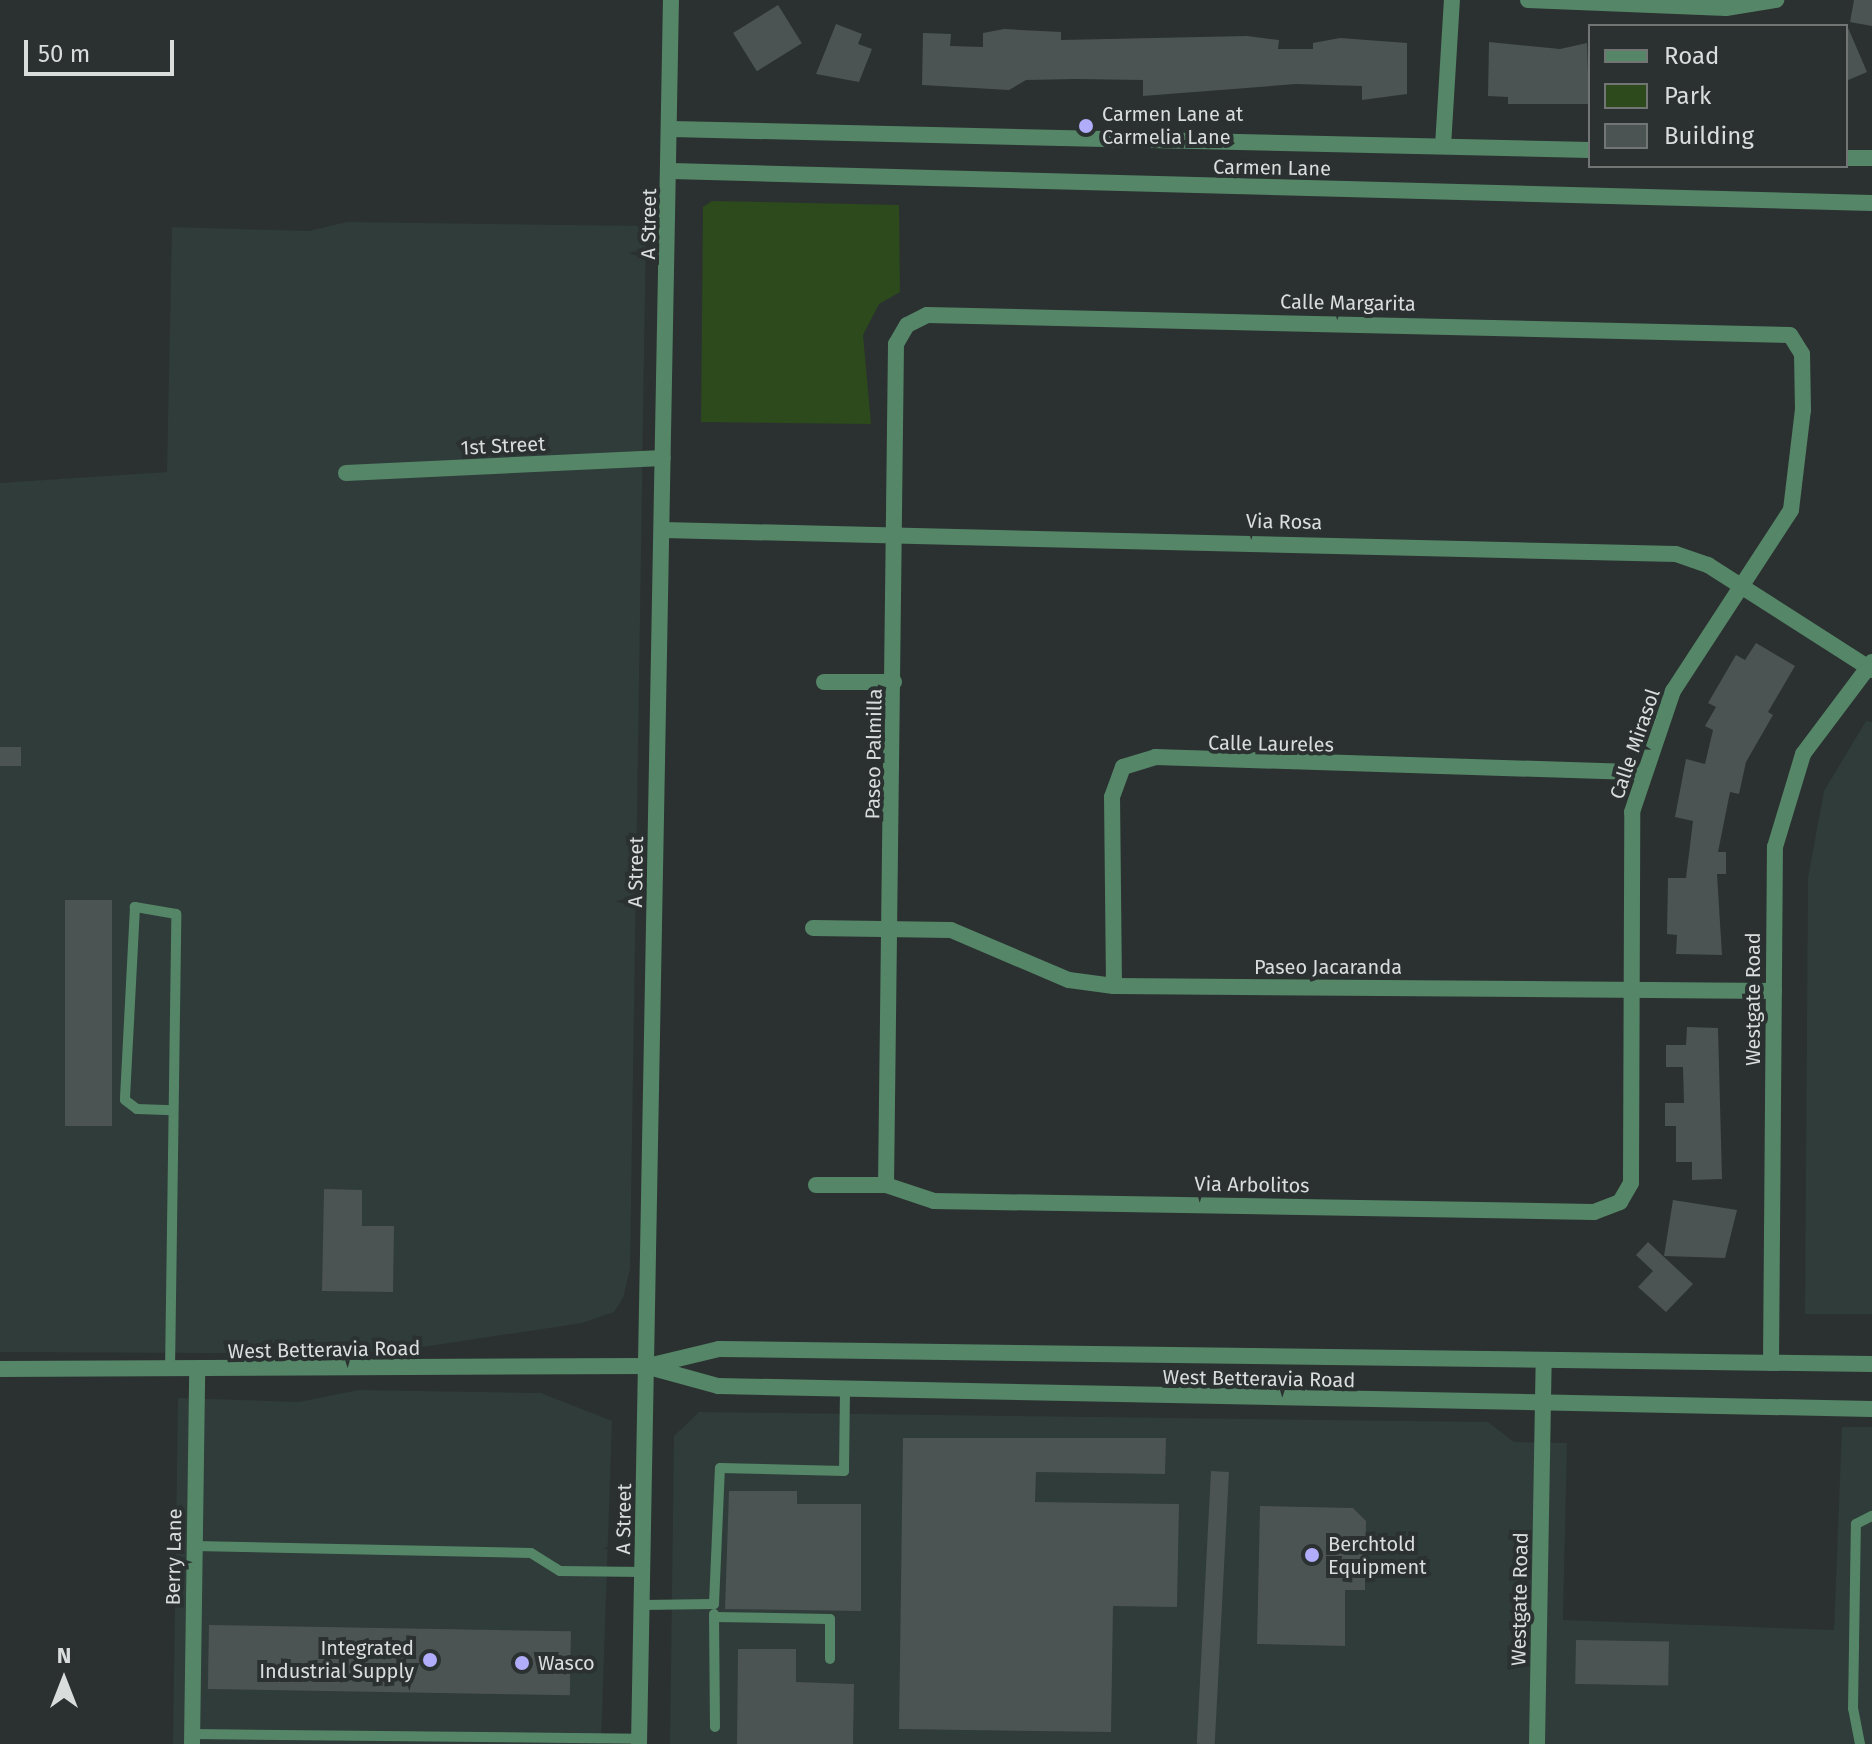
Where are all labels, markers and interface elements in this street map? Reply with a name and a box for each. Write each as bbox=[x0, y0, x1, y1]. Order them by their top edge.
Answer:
scale bar bbox=[28, 24, 178, 74]
legend bbox=[1588, 24, 1848, 168]
text: 50 m bbox=[38, 40, 90, 68]
text: Road bbox=[1664, 42, 1719, 70]
text: Park bbox=[1664, 82, 1711, 110]
place label: Carmen Lane at Carmelia Lane bbox=[1102, 102, 1243, 149]
marker: Carmen Lane at Carmelia Lane bbox=[1077, 117, 1095, 135]
text: Building bbox=[1664, 122, 1754, 150]
street label: Carmen Lane bbox=[1213, 155, 1331, 181]
street label: A Street bbox=[636, 188, 662, 260]
street label: Calle Margarita bbox=[1280, 290, 1416, 316]
street label: 1st Street bbox=[460, 432, 546, 460]
street label: Via Rosa bbox=[1246, 509, 1322, 535]
street label: Calle Mirasol bbox=[1605, 686, 1665, 802]
street label: Paseo Palmilla bbox=[861, 688, 887, 820]
street label: Calle Laureles bbox=[1208, 731, 1334, 757]
street label: A Street bbox=[623, 836, 649, 908]
street label: Westgate Road bbox=[1741, 932, 1765, 1066]
street label: Paseo Jacaranda bbox=[1254, 955, 1402, 979]
street label: Via Arbolitos bbox=[1194, 1172, 1310, 1198]
street label: West Betteravia Road bbox=[228, 1336, 420, 1364]
street label: West Betteravia Road bbox=[1163, 1365, 1355, 1393]
street label: A Street bbox=[611, 1483, 637, 1555]
street label: Berry Lane bbox=[161, 1508, 187, 1606]
place label: Berchtold Equipment bbox=[1328, 1532, 1426, 1579]
street label: Westgate Road bbox=[1507, 1532, 1533, 1666]
marker: Berchtold Equipment bbox=[1303, 1546, 1321, 1564]
place label: Integrated Industrial Supply bbox=[259, 1636, 414, 1683]
north arrow bbox=[24, 1640, 104, 1720]
text: N bbox=[57, 1642, 71, 1669]
marker: Integrated Industrial Supply bbox=[421, 1651, 439, 1669]
place label: Wasco bbox=[538, 1651, 595, 1675]
marker: Wasco bbox=[513, 1654, 531, 1672]

